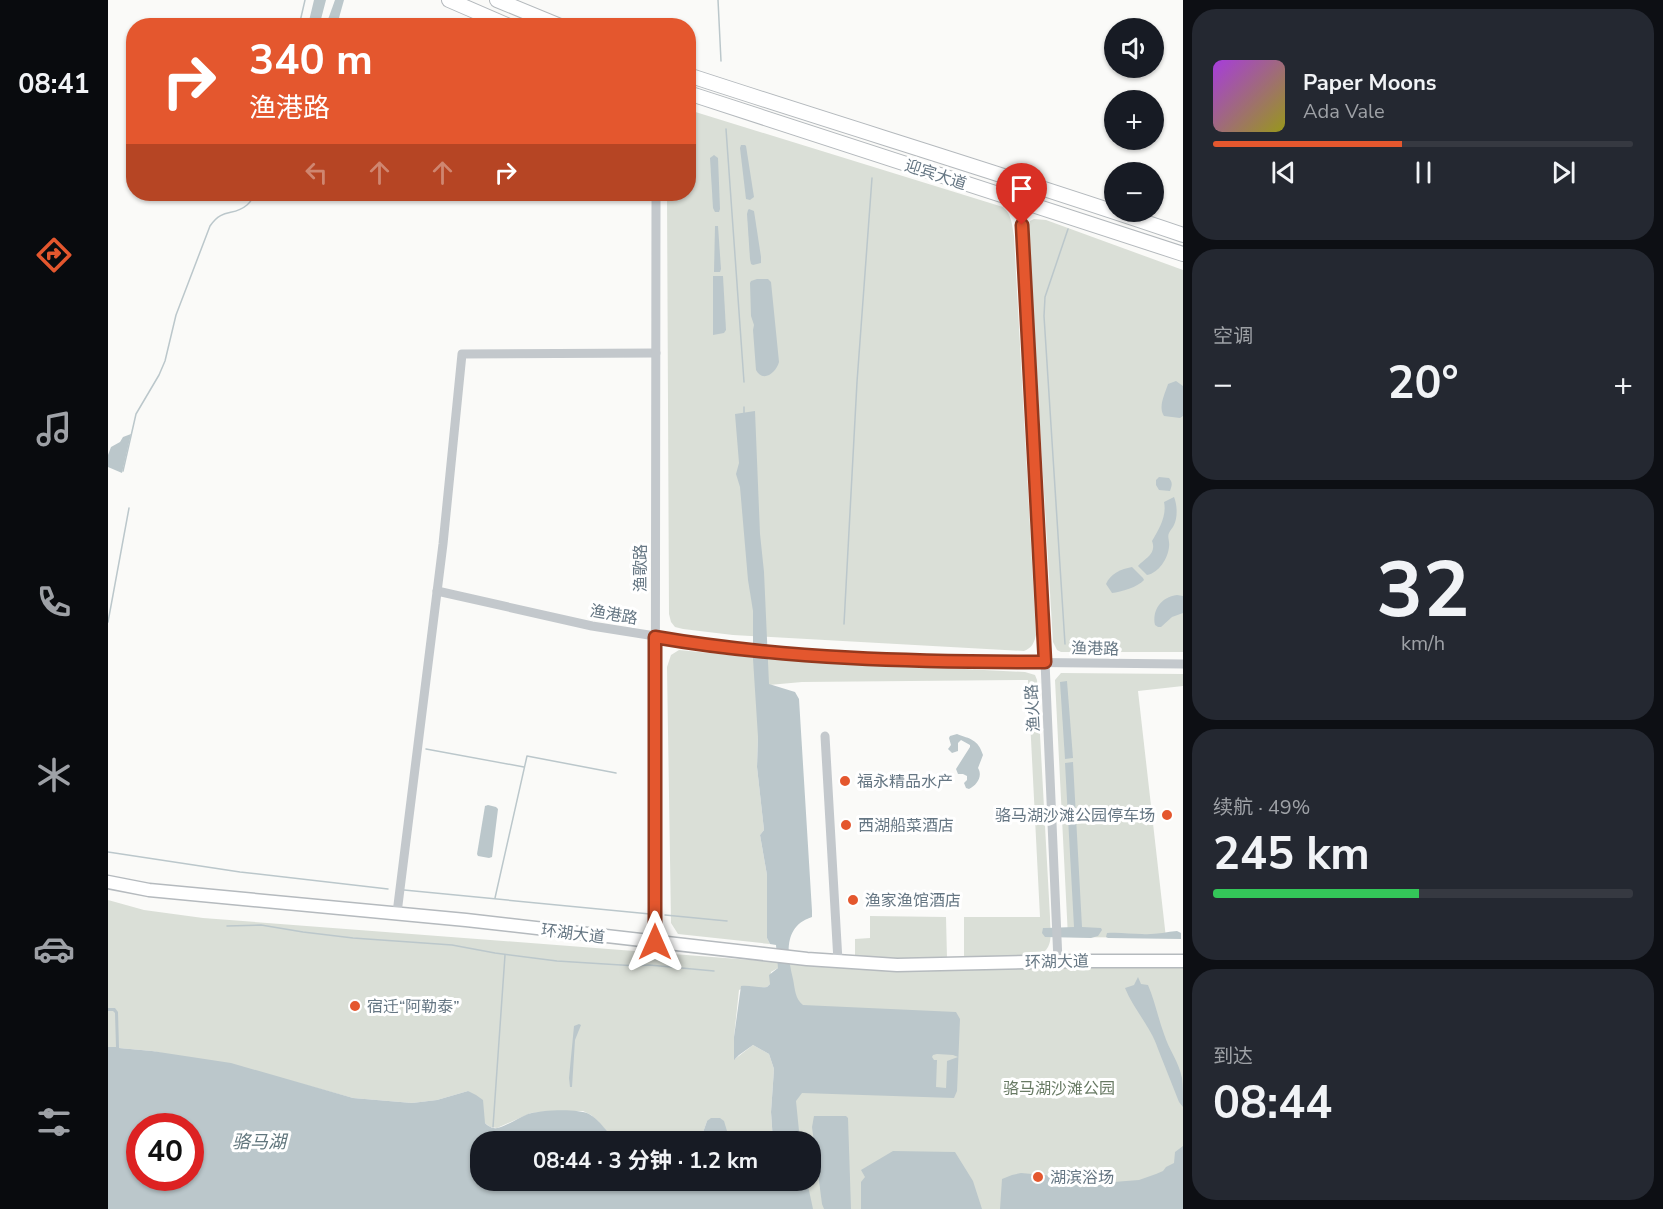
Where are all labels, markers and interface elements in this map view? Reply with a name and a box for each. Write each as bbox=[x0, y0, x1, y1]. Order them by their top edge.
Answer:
map controls bbox=[1104, 18, 1164, 222]
button: sound bbox=[1104, 18, 1164, 78]
text: 340 m bbox=[249, 32, 373, 89]
icon: right bbox=[150, 42, 228, 120]
text: 08:41 bbox=[18, 66, 90, 103]
text: Paper Moons bbox=[1303, 68, 1437, 98]
text: 渔港路 bbox=[249, 90, 330, 127]
button: + bbox=[1104, 90, 1164, 150]
text: Ada Vale bbox=[1303, 98, 1385, 125]
street label: 迎宾大道 bbox=[902, 155, 970, 195]
icon: left bbox=[300, 156, 333, 189]
icon: ahead bbox=[363, 156, 396, 189]
icon: ahead bbox=[426, 156, 459, 189]
icon: right bbox=[489, 156, 522, 189]
icon: previous bbox=[1267, 156, 1300, 189]
icon: pause bbox=[1407, 156, 1440, 189]
icon: next bbox=[1547, 156, 1580, 189]
button: − bbox=[1104, 162, 1164, 222]
pin bbox=[996, 163, 1047, 225]
icon: arrive bbox=[1005, 172, 1038, 205]
icon: directions bbox=[33, 234, 75, 276]
text: 空调 bbox=[1213, 323, 1253, 350]
text: 20° bbox=[1387, 353, 1459, 414]
text: − bbox=[1213, 362, 1233, 407]
text: + bbox=[1613, 362, 1633, 407]
icon: music bbox=[33, 408, 75, 450]
text: 32 bbox=[1376, 537, 1470, 644]
street label: 渔歌路 bbox=[630, 544, 652, 592]
icon: phone bbox=[33, 581, 75, 623]
street label: 渔港路 bbox=[588, 600, 639, 630]
text: km/h bbox=[1401, 630, 1445, 657]
street label: 渔港路 bbox=[1071, 638, 1119, 660]
street label: 渔火路 bbox=[1021, 683, 1045, 732]
icon: climate bbox=[33, 754, 75, 796]
place label: 福永精品水产 bbox=[857, 771, 953, 793]
marker: 福永精品水产 bbox=[838, 774, 852, 788]
text: 续航 · 49% bbox=[1213, 794, 1310, 821]
place label: 骆马湖沙滩公园停车场 bbox=[995, 805, 1155, 827]
marker: 骆马湖沙滩公园停车场 bbox=[1160, 808, 1174, 822]
place label: 西湖船菜酒店 bbox=[858, 815, 954, 837]
marker: 西湖船菜酒店 bbox=[839, 818, 853, 832]
text: 245 km bbox=[1213, 824, 1370, 885]
place label: 渔家渔馆酒店 bbox=[865, 890, 961, 912]
marker: 渔家渔馆酒店 bbox=[846, 893, 860, 907]
position arrow bbox=[623, 910, 687, 974]
street label: 环湖大道 bbox=[540, 919, 606, 949]
icon: car bbox=[33, 928, 75, 970]
street label: 环湖大道 bbox=[1025, 950, 1089, 974]
place label: 宿迁“阿勒泰” bbox=[367, 996, 460, 1018]
marker: 宿迁“阿勒泰” bbox=[348, 999, 362, 1013]
text: 到达 bbox=[1213, 1043, 1253, 1070]
text: 08:44 bbox=[1213, 1073, 1332, 1134]
park label: 骆马湖沙滩公园 bbox=[1003, 1078, 1115, 1100]
icon: filters bbox=[33, 1101, 75, 1143]
speed limit sign: 40 bbox=[126, 1113, 204, 1191]
water label: 骆马湖 bbox=[232, 1130, 289, 1154]
text: 08:44 · 3 分钟 · 1.2 km bbox=[533, 1146, 758, 1176]
place label: 湖滨浴场 bbox=[1050, 1167, 1114, 1189]
marker: 湖滨浴场 bbox=[1031, 1170, 1045, 1184]

